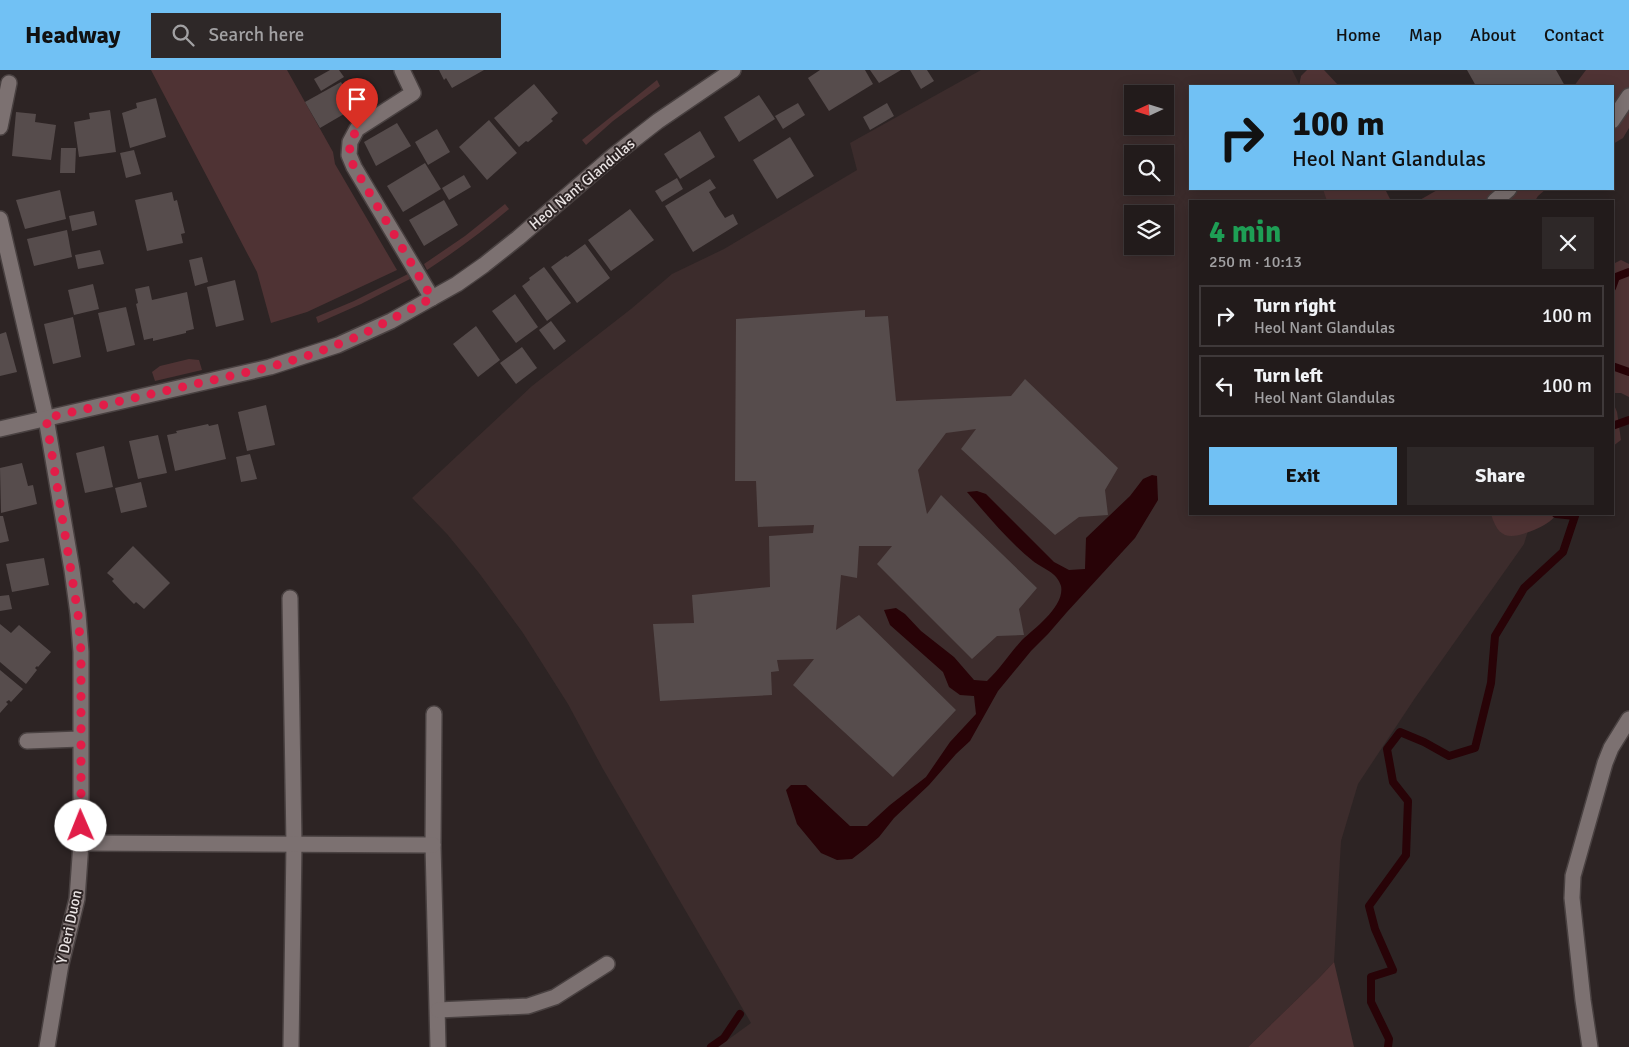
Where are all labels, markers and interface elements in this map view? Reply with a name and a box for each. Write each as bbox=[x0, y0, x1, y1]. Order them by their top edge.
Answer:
search box bbox=[151, 13, 501, 58]
text: Headway bbox=[25, 20, 121, 50]
icon: search bbox=[169, 21, 197, 49]
text: Search here bbox=[209, 23, 304, 47]
text: Home bbox=[1336, 24, 1381, 46]
text: Map bbox=[1409, 24, 1442, 46]
text: About bbox=[1470, 24, 1516, 46]
text: Contact bbox=[1544, 24, 1604, 46]
pin bbox=[336, 78, 378, 129]
icon: arrive bbox=[343, 85, 371, 113]
north arrow bbox=[1124, 85, 1174, 135]
map controls bbox=[1124, 85, 1174, 255]
text: 100 m bbox=[1292, 102, 1385, 145]
icon: right bbox=[1209, 105, 1274, 170]
street label: Heol Nant Glandulas bbox=[526, 134, 639, 233]
button: search bbox=[1124, 145, 1174, 195]
text: Heol Nant Glandulas bbox=[1292, 145, 1486, 172]
button: layers bbox=[1124, 205, 1174, 255]
text: 4 min bbox=[1209, 214, 1281, 251]
button: close bbox=[1542, 217, 1594, 269]
text: 250 m · 10:13 bbox=[1209, 252, 1302, 272]
text: Turn right bbox=[1254, 294, 1336, 318]
icon: right bbox=[1211, 302, 1239, 330]
text: 100 m bbox=[1542, 304, 1592, 328]
text: Heol Nant Glandulas bbox=[1254, 318, 1395, 338]
text: Turn left bbox=[1254, 364, 1323, 388]
icon: left bbox=[1211, 372, 1239, 400]
text: 100 m bbox=[1542, 374, 1592, 398]
text: Heol Nant Glandulas bbox=[1254, 388, 1395, 408]
button: Exit bbox=[1209, 447, 1397, 505]
button: Share bbox=[1407, 447, 1594, 505]
position arrow bbox=[54, 799, 106, 851]
street label: Y Deri Duon bbox=[52, 888, 86, 966]

